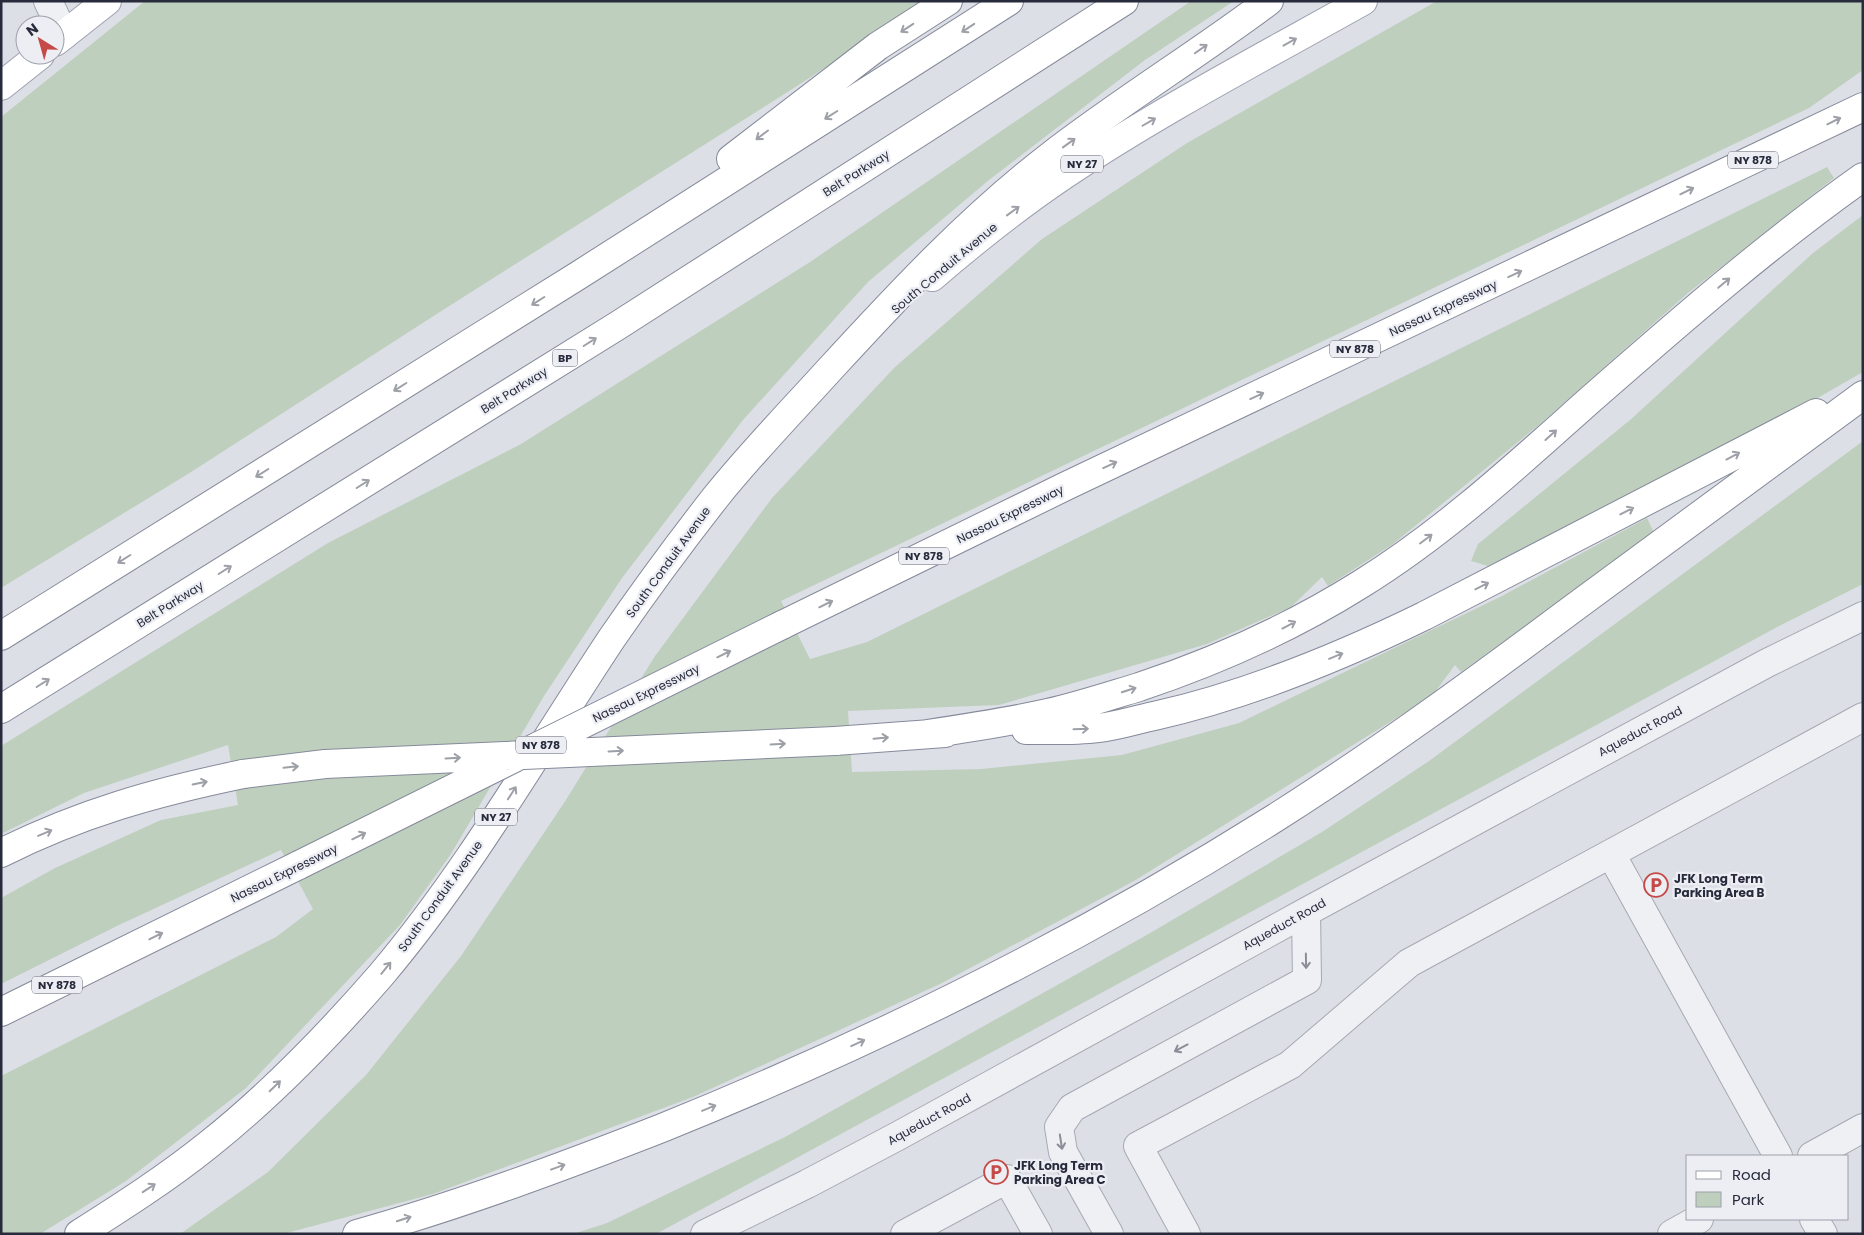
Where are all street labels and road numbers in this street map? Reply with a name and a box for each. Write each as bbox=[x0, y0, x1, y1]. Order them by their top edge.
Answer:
street label: Belt Parkway bbox=[819, 146, 893, 200]
road number: NY 878 bbox=[1728, 152, 1778, 168]
road number: NY 27 bbox=[1061, 156, 1103, 172]
street label: South Conduit Avenue bbox=[887, 219, 1001, 317]
street label: Nassau Expressway bbox=[1386, 275, 1500, 340]
road number: NY 878 bbox=[1330, 340, 1380, 358]
road number: BP bbox=[552, 349, 578, 366]
street label: Belt Parkway bbox=[477, 363, 551, 417]
street label: Nassau Expressway bbox=[954, 481, 1067, 547]
street label: South Conduit Avenue bbox=[622, 503, 714, 621]
road number: NY 878 bbox=[899, 548, 949, 564]
street label: Belt Parkway bbox=[133, 577, 207, 631]
street label: Nassau Expressway bbox=[590, 660, 703, 726]
street label: Aqueduct Road bbox=[1595, 702, 1685, 760]
road number: NY 878 bbox=[516, 736, 566, 754]
road number: NY 27 bbox=[475, 809, 517, 826]
street label: South Conduit Avenue bbox=[394, 837, 486, 955]
street label: Nassau Expressway bbox=[228, 840, 341, 906]
street label: Aqueduct Road bbox=[1239, 894, 1329, 954]
road number: NY 878 bbox=[32, 976, 82, 994]
street label: Aqueduct Road bbox=[884, 1089, 974, 1149]

